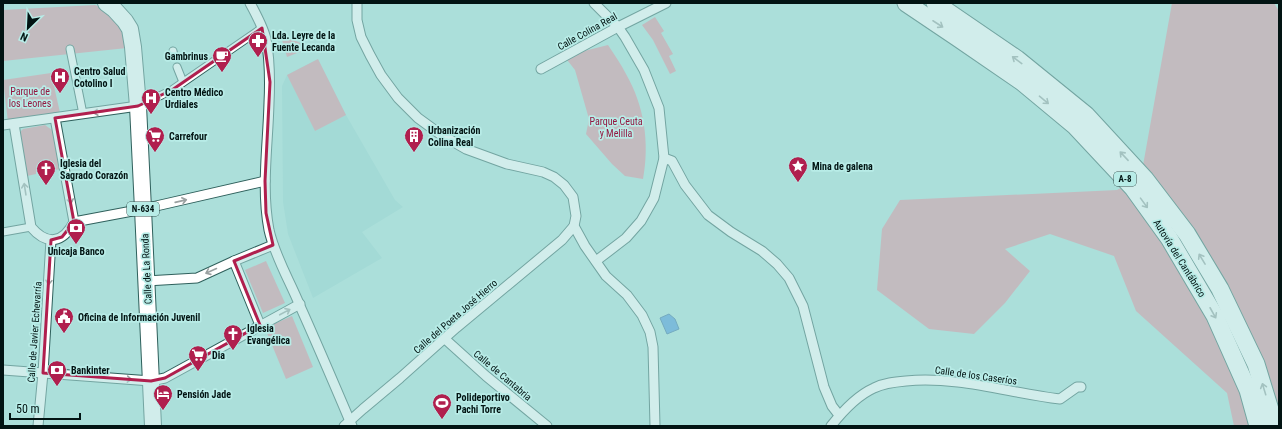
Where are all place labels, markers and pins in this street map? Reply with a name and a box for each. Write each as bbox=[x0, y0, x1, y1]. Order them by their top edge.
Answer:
pharmacy icon: Lda. Leyre de la Fuente Lecanda bbox=[247, 30, 269, 58]
place label: Lda. Leyre de la Fuente Lecanda bbox=[272, 30, 335, 53]
cafe icon: Gambrinus bbox=[211, 45, 233, 73]
place label: Gambrinus bbox=[165, 51, 208, 62]
hospital icon: Centro Salud Cotolino I bbox=[49, 66, 71, 94]
place label: Centro Salud Cotolino I bbox=[74, 66, 125, 89]
hospital icon: Centro Médico Urdiales bbox=[140, 87, 162, 115]
place label: Centro Médico Urdiales bbox=[165, 87, 223, 110]
supermarket icon: Carrefour bbox=[144, 125, 166, 153]
building icon: Urbanización Colina Real bbox=[403, 125, 425, 153]
place label: Urbanización Colina Real bbox=[428, 125, 480, 148]
place label: Carrefour bbox=[169, 131, 208, 142]
place icon: Mina de galena bbox=[787, 155, 809, 183]
church icon: Iglesia del Sagrado Corazón bbox=[35, 158, 57, 186]
place label: Iglesia del Sagrado Corazón bbox=[60, 158, 128, 181]
place label: Mina de galena bbox=[812, 161, 873, 172]
bank icon: Unicaja Banco bbox=[65, 217, 87, 245]
place label: Unicaja Banco bbox=[48, 246, 104, 257]
public building icon: Oficina de Información Juvenil bbox=[53, 306, 75, 334]
place label: Oficina de Información Juvenil bbox=[78, 312, 200, 323]
church icon: Iglesia Evangélica bbox=[222, 323, 244, 351]
place label: Iglesia Evangélica bbox=[247, 323, 290, 346]
supermarket icon: Dia bbox=[187, 344, 209, 372]
place label: Dia bbox=[212, 350, 225, 361]
bank icon: Bankinter bbox=[46, 359, 68, 387]
place label: Bankinter bbox=[71, 365, 110, 376]
hotel icon: Pensión Jade bbox=[152, 383, 174, 411]
place label: Pensión Jade bbox=[177, 389, 231, 400]
sports icon: Polideportivo Pachi Torre bbox=[431, 392, 453, 420]
place label: Polideportivo Pachi Torre bbox=[456, 392, 510, 415]

